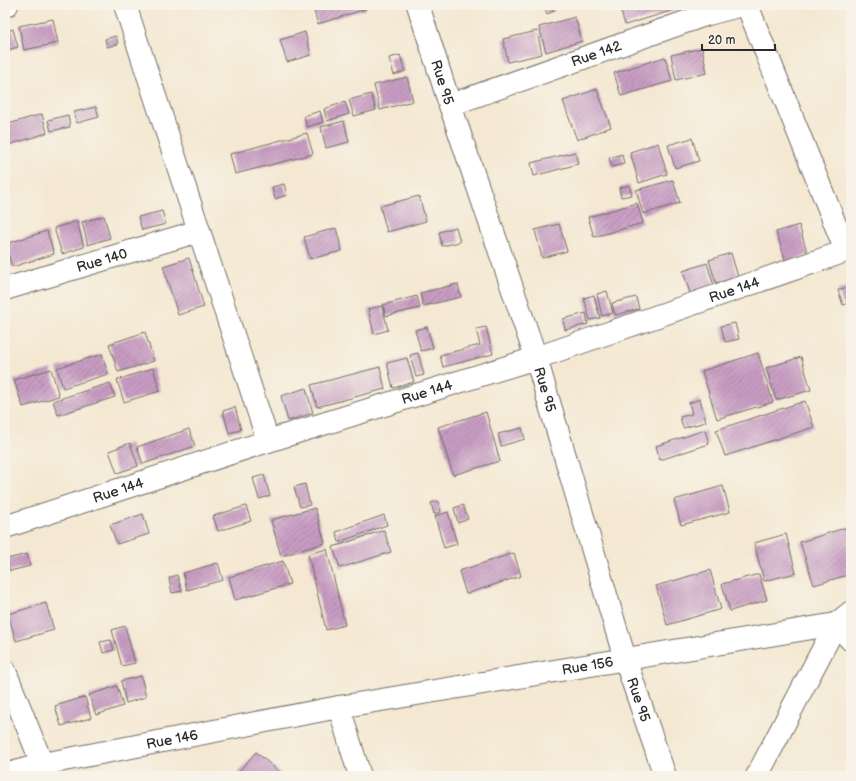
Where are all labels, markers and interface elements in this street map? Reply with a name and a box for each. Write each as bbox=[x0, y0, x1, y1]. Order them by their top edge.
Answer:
scale bar bbox=[702, 26, 775, 52]
text: 20 m bbox=[708, 33, 735, 48]
street label: Rue 142 bbox=[569, 37, 624, 71]
street label: Rue 95 bbox=[427, 58, 457, 107]
street label: Rue 140 bbox=[75, 245, 129, 276]
street label: Rue 144 bbox=[707, 273, 762, 307]
street label: Rue 95 bbox=[530, 365, 559, 414]
street label: Rue 144 bbox=[399, 376, 455, 408]
street label: Rue 144 bbox=[91, 474, 146, 507]
street label: Rue 156 bbox=[561, 653, 615, 679]
street label: Rue 95 bbox=[623, 675, 654, 724]
street label: Rue 146 bbox=[145, 726, 200, 753]

